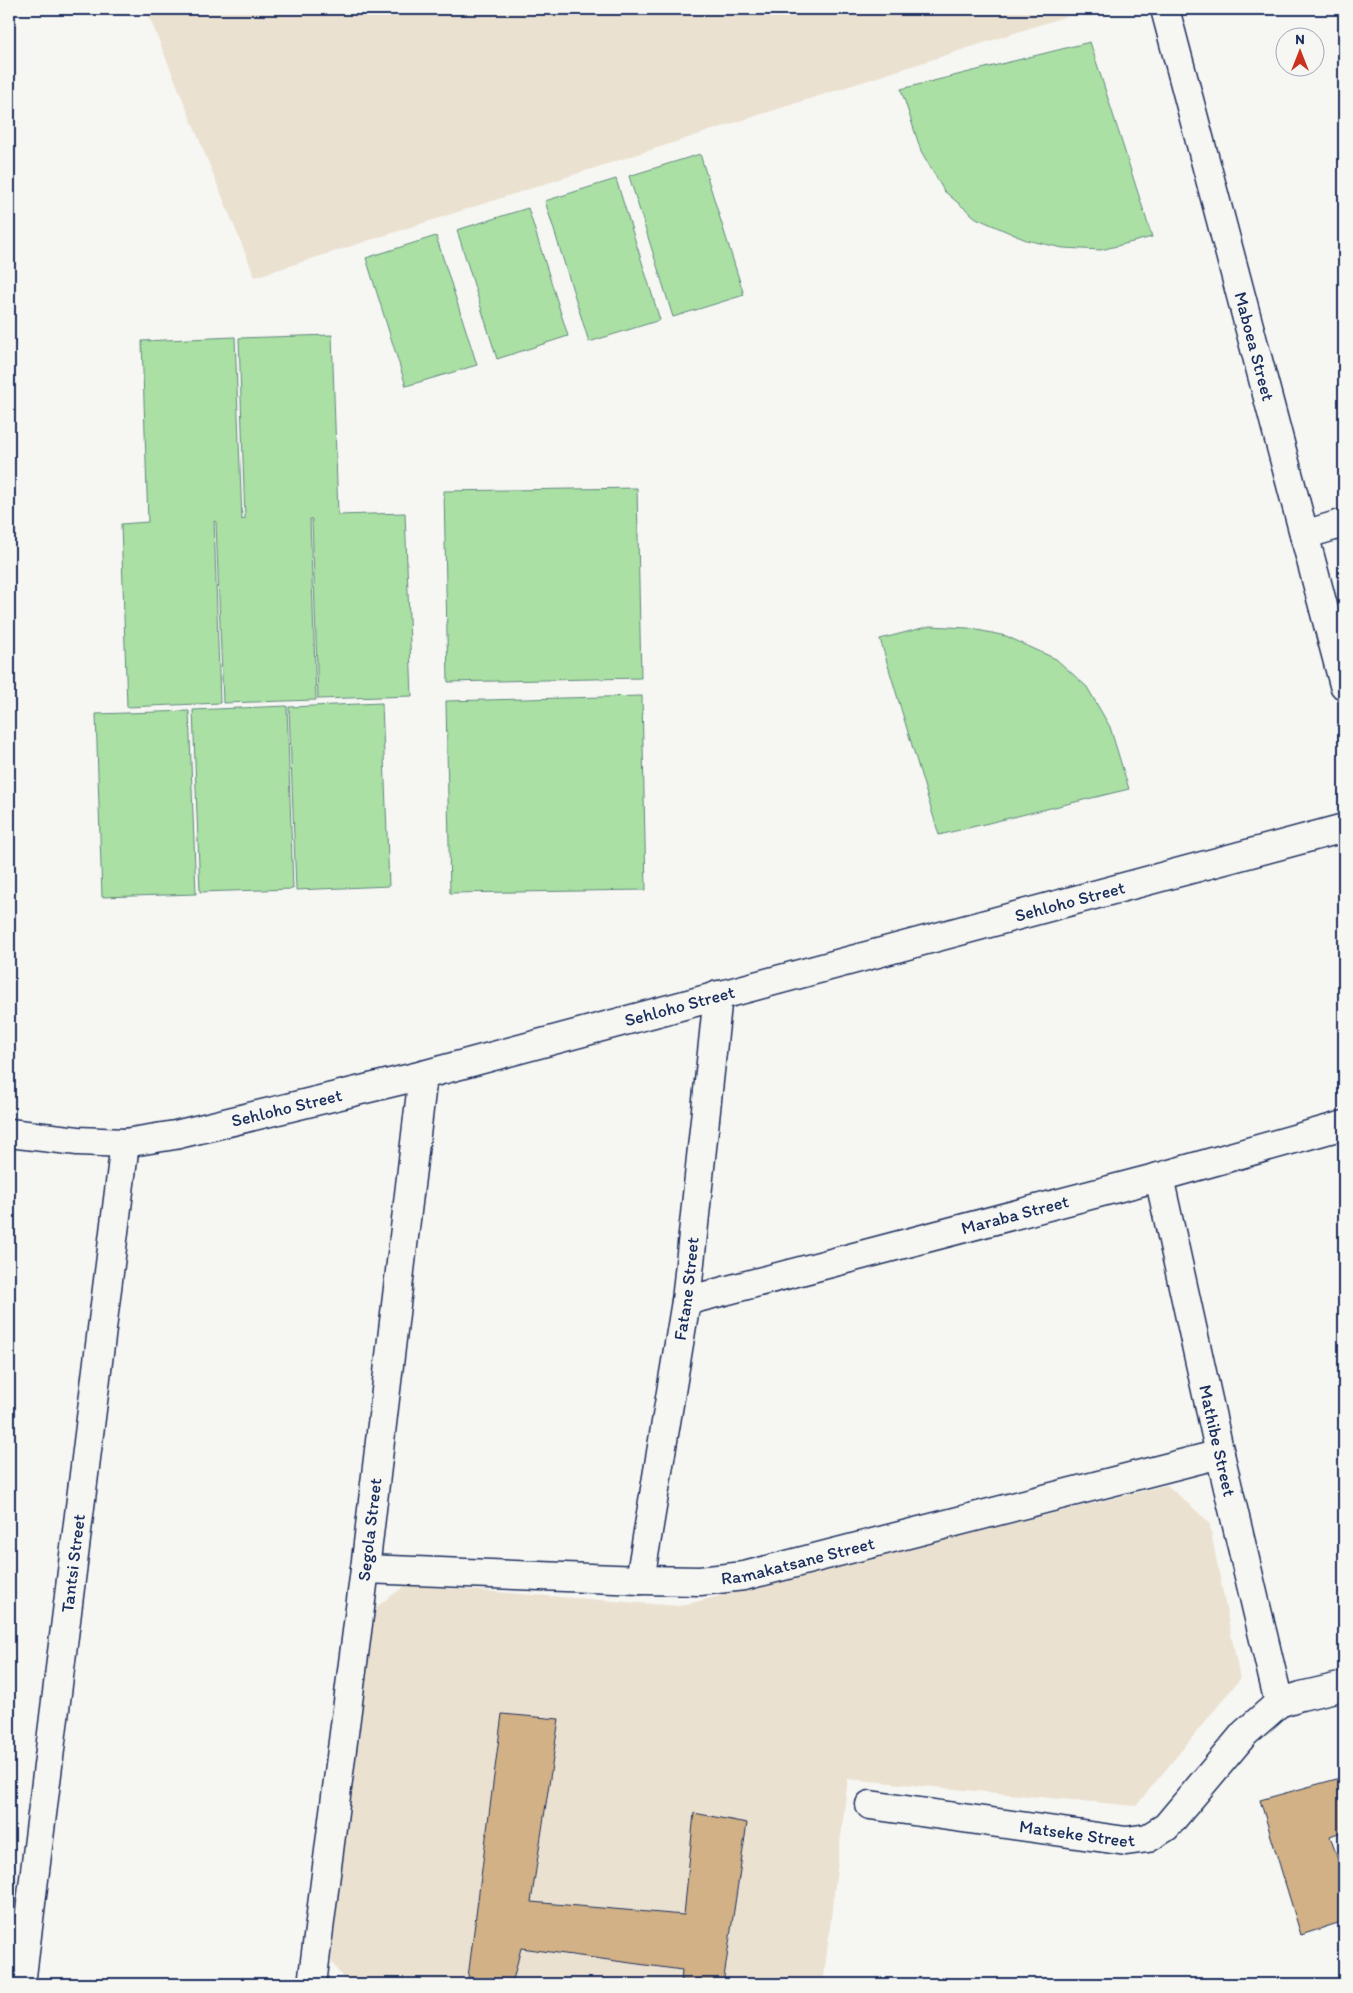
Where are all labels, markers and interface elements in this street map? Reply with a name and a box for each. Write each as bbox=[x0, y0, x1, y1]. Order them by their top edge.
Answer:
north arrow bbox=[1276, 28, 1326, 78]
text: N bbox=[1295, 31, 1305, 48]
street label: Maboea Street bbox=[1229, 289, 1279, 404]
street label: Sehloho Street bbox=[1012, 876, 1128, 927]
street label: Sehloho Street bbox=[622, 981, 737, 1031]
street label: Sehloho Street bbox=[229, 1084, 344, 1132]
street label: Maraba Street bbox=[959, 1190, 1071, 1239]
street label: Fatane Street bbox=[669, 1236, 704, 1342]
street label: Mathibe Street bbox=[1194, 1383, 1241, 1499]
street label: Segola Street bbox=[353, 1477, 387, 1582]
street label: Tantsi Street bbox=[56, 1512, 90, 1614]
street label: Ramakatsane Street bbox=[720, 1532, 877, 1590]
street label: Matseke Street bbox=[1018, 1815, 1136, 1852]

